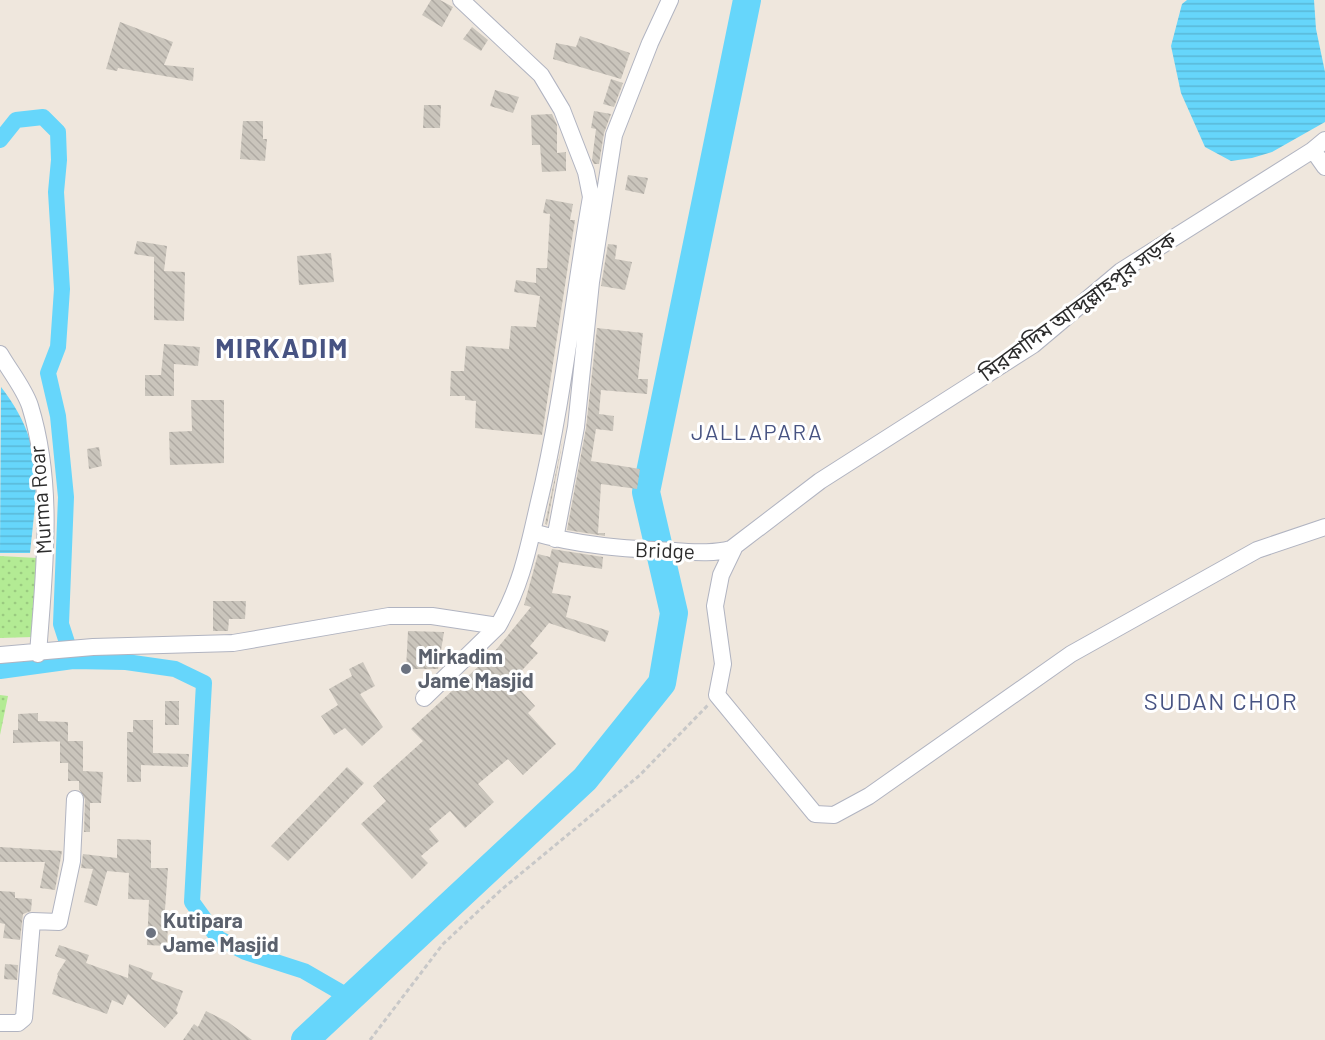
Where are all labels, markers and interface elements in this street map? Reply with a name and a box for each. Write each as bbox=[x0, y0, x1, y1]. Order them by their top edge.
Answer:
street label: মিরকাদিম আব্দুল্লাহপুর সড়ক bbox=[973, 225, 1182, 387]
district label: MIRKADIM bbox=[215, 331, 349, 363]
district label: JALLAPARA bbox=[691, 418, 823, 444]
street label: Murma Roar bbox=[23, 445, 56, 555]
street label: Bridge bbox=[635, 536, 696, 563]
place label: Mirkadim Jame Masjid bbox=[418, 643, 534, 692]
marker: Mirkadim Jame Masjid bbox=[399, 662, 413, 676]
district label: SUDAN CHOR bbox=[1144, 686, 1298, 715]
place label: Kutipara Jame Masjid bbox=[163, 907, 279, 956]
marker: Kutipara Jame Masjid bbox=[144, 926, 158, 940]

